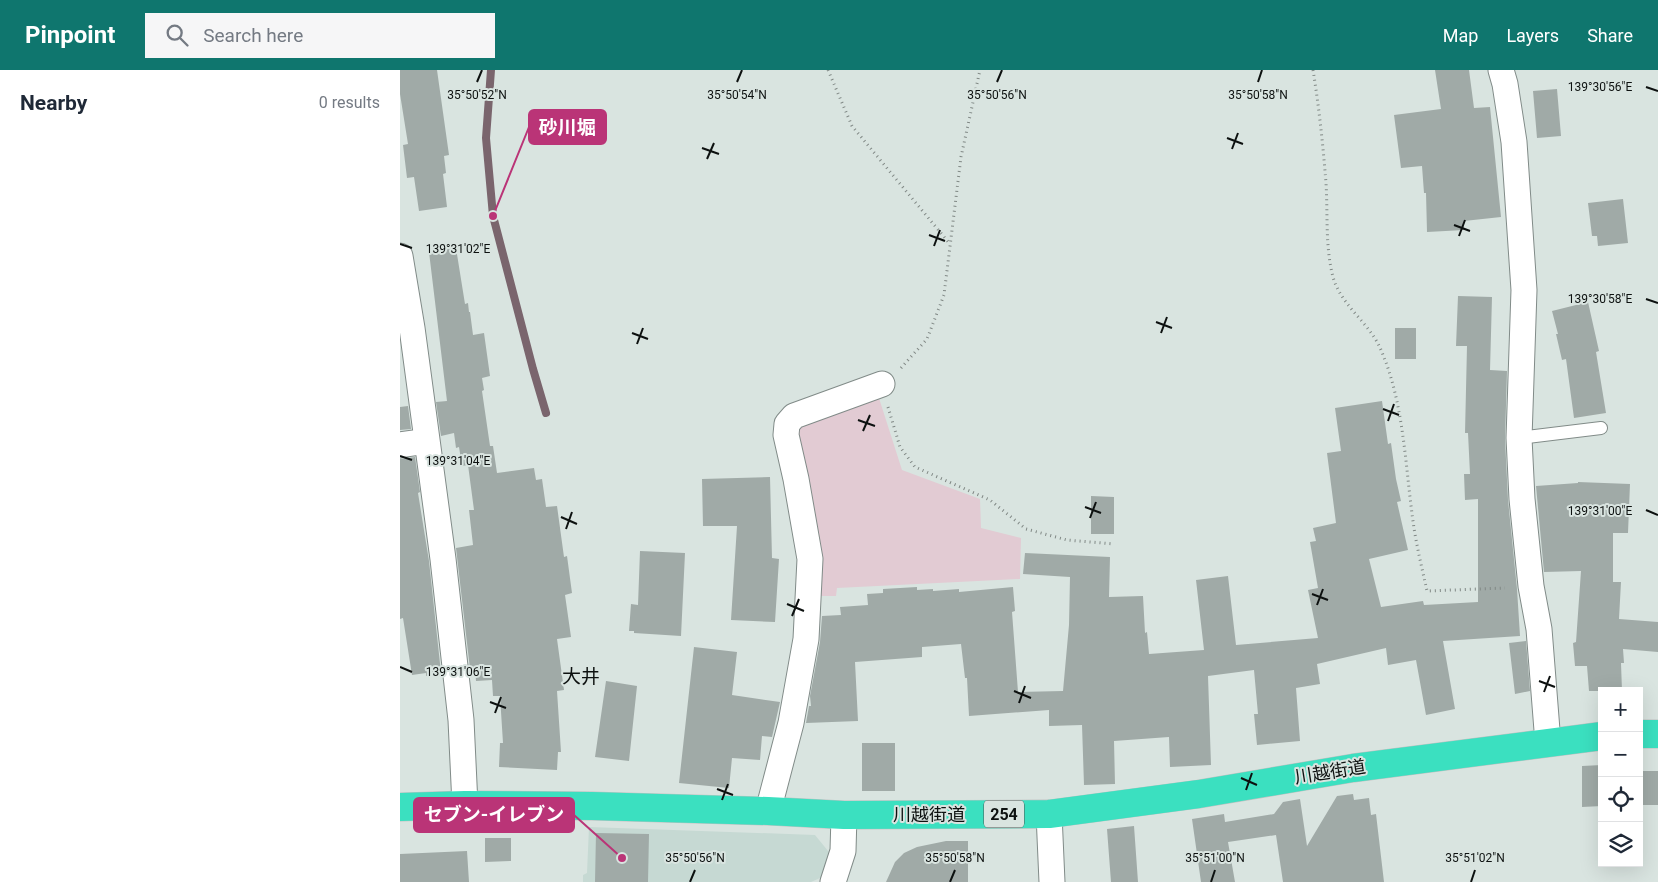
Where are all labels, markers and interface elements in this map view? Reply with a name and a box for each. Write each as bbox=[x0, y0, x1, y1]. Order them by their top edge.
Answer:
search box bbox=[145, 13, 495, 58]
text: Pinpoint bbox=[25, 21, 115, 49]
icon: search bbox=[163, 21, 191, 49]
text: Search here bbox=[203, 24, 303, 47]
text: Map bbox=[1443, 25, 1478, 46]
text: Layers bbox=[1506, 25, 1559, 46]
text: Share bbox=[1587, 25, 1633, 46]
text: 139°30'56"E bbox=[1568, 80, 1632, 94]
text: 35°50'52"N bbox=[447, 88, 507, 102]
text: 35°50'54"N bbox=[707, 88, 767, 102]
text: 35°50'56"N bbox=[967, 88, 1027, 102]
text: 35°50'58"N bbox=[1228, 88, 1288, 102]
text: Nearby bbox=[20, 91, 87, 115]
text: 0 results bbox=[319, 93, 380, 112]
callout: 砂川堀 bbox=[529, 110, 606, 144]
text: 砂川堀 bbox=[538, 116, 596, 139]
text: 139°31'02"E bbox=[426, 242, 490, 256]
text: 139°30'58"E bbox=[1568, 292, 1632, 306]
text: 139°31'04"E bbox=[426, 454, 490, 468]
text: 139°31'00"E bbox=[1568, 504, 1632, 518]
text: 139°31'06"E bbox=[426, 665, 490, 679]
district label: 大井 bbox=[562, 665, 600, 688]
map controls bbox=[1598, 687, 1643, 867]
button: + bbox=[1598, 687, 1643, 732]
button: − bbox=[1598, 732, 1643, 777]
street label: 川越街道 bbox=[1293, 756, 1367, 788]
button: locate bbox=[1598, 777, 1643, 822]
callout: セブン-イレブン bbox=[414, 798, 574, 832]
road number: 254 bbox=[984, 801, 1024, 828]
text: セブン-イレブン bbox=[424, 803, 564, 826]
street label: 川越街道 bbox=[893, 804, 965, 825]
button: layers bbox=[1598, 822, 1643, 867]
text: 35°50'56"N bbox=[665, 851, 725, 865]
text: 35°50'58"N bbox=[925, 851, 985, 865]
text: 35°51'00"N bbox=[1185, 851, 1245, 865]
text: 35°51'02"N bbox=[1445, 851, 1505, 865]

